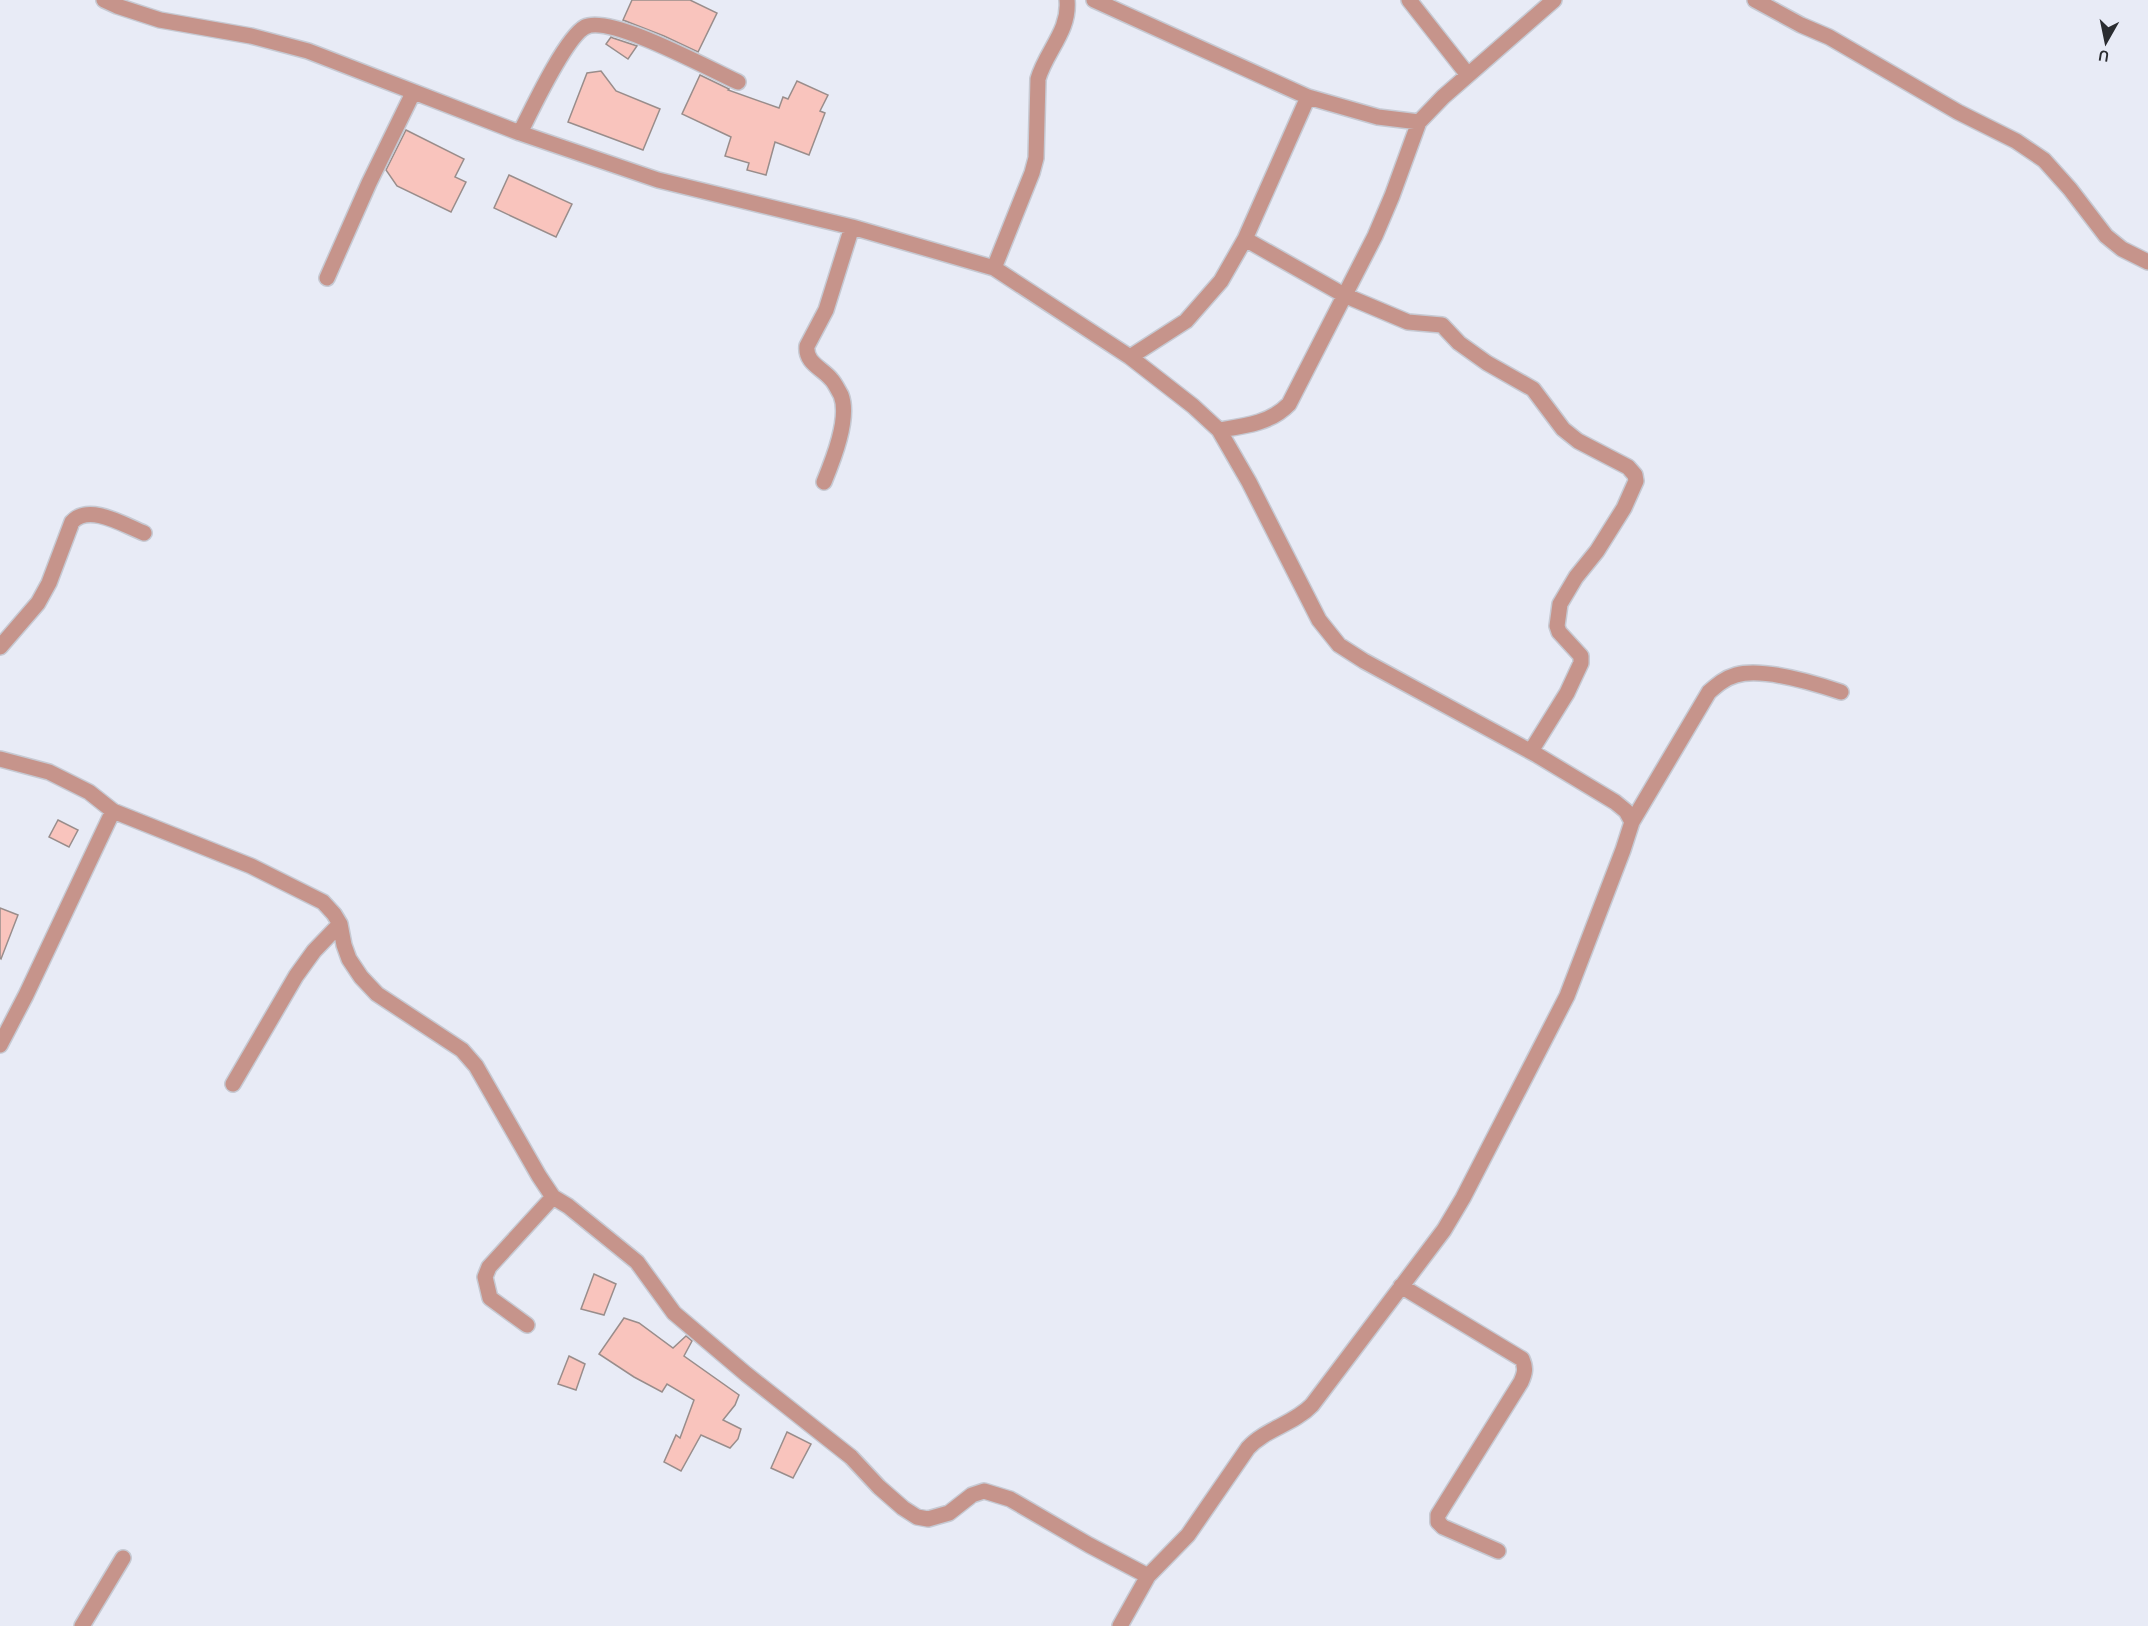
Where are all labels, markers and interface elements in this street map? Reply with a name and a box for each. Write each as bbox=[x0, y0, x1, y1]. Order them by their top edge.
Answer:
north arrow bbox=[2076, 12, 2136, 72]
text: U bbox=[2097, 46, 2111, 67]

